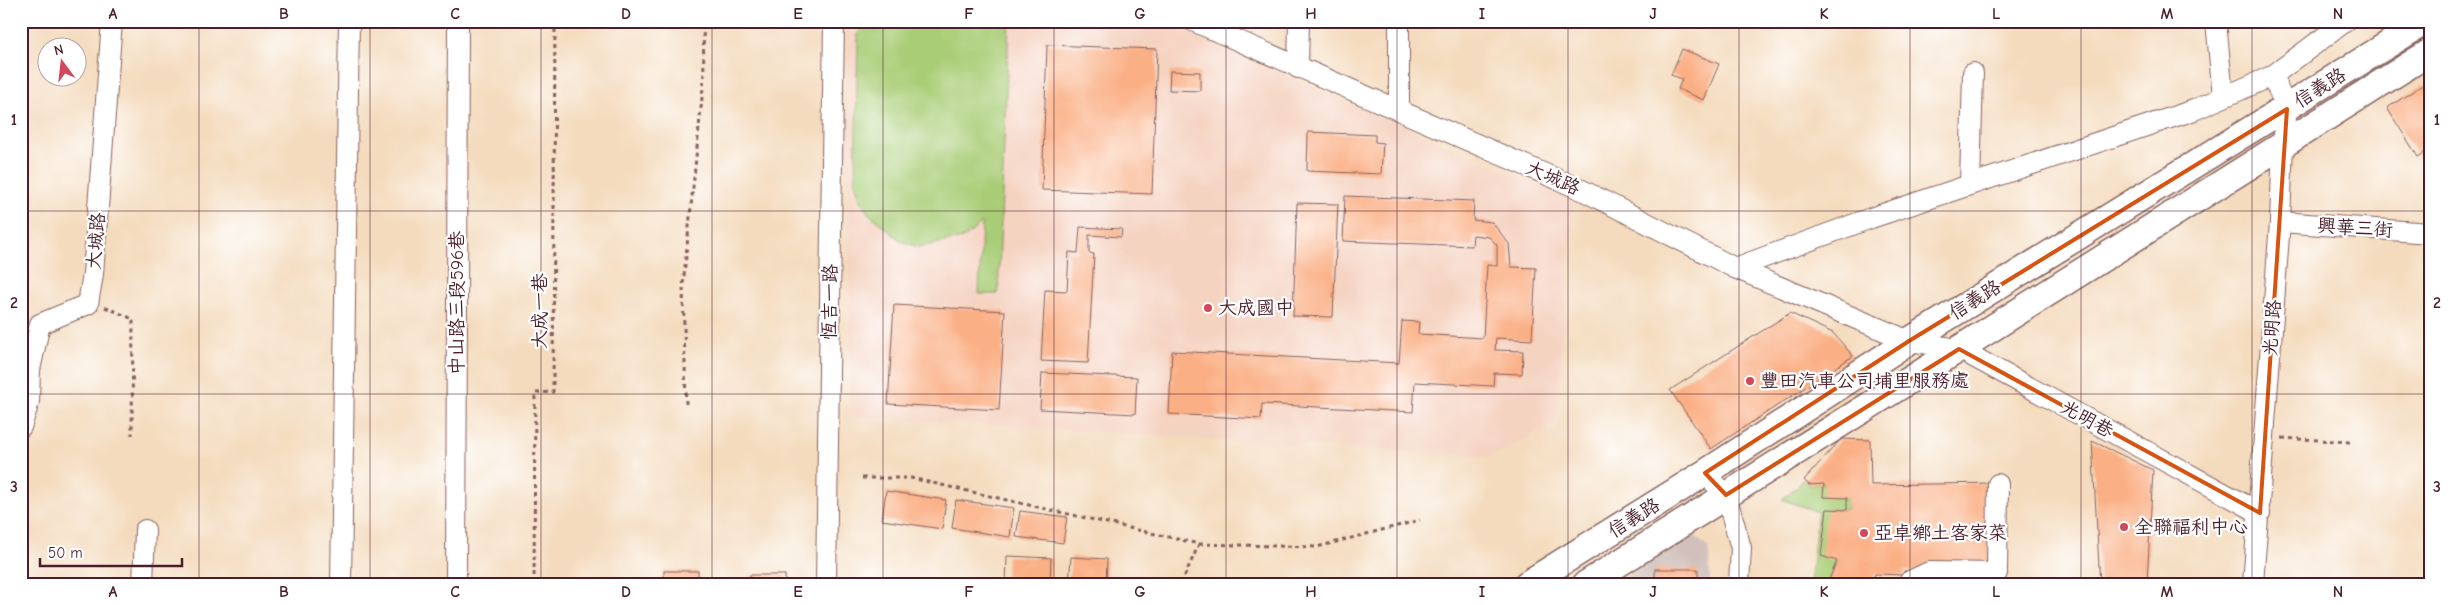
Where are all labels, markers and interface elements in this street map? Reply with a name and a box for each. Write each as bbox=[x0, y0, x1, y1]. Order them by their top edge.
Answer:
text: A bbox=[109, 5, 118, 23]
text: B bbox=[279, 5, 289, 23]
text: C bbox=[450, 5, 460, 23]
text: D bbox=[621, 5, 631, 23]
text: E bbox=[793, 5, 803, 23]
text: F bbox=[964, 5, 974, 23]
text: G bbox=[1134, 5, 1146, 23]
text: H bbox=[1305, 5, 1317, 23]
text: I bbox=[1479, 5, 1485, 23]
text: J bbox=[1649, 5, 1657, 23]
text: K bbox=[1819, 5, 1829, 23]
text: L bbox=[1992, 5, 2000, 23]
text: M bbox=[2161, 5, 2174, 23]
text: N bbox=[2333, 5, 2343, 23]
north arrow bbox=[38, 38, 88, 88]
text: N bbox=[52, 41, 65, 59]
street label: 信義路 bbox=[2290, 64, 2350, 112]
text: 1 bbox=[11, 111, 17, 129]
text: 1 bbox=[2434, 111, 2440, 129]
street label: 大城路 bbox=[1522, 156, 1584, 200]
street label: 大城路 bbox=[83, 212, 109, 270]
street label: 興華三街 bbox=[2316, 214, 2394, 242]
street label: 中山路三段596巷 bbox=[446, 231, 468, 375]
street label: 恆吉一路 bbox=[818, 264, 842, 340]
street label: 大成一巷 bbox=[529, 273, 551, 349]
street label: 信義路 bbox=[1945, 276, 2005, 324]
text: 2 bbox=[10, 294, 18, 312]
text: 2 bbox=[2433, 294, 2441, 312]
place label: 大成國中 bbox=[1218, 297, 1294, 319]
street label: 光明路 bbox=[2259, 299, 2285, 357]
marker: 大成國中 bbox=[1202, 302, 1214, 314]
place label: 豐田汽車公司埔里服務處 bbox=[1760, 370, 1969, 392]
marker: 豐田汽車公司埔里服務處 bbox=[1744, 375, 1756, 387]
street label: 光明巷 bbox=[2057, 396, 2117, 442]
text: 3 bbox=[10, 478, 18, 496]
text: 3 bbox=[2433, 478, 2441, 496]
street label: 信義路 bbox=[1604, 494, 1664, 542]
place label: 全聯福利中心 bbox=[2134, 516, 2248, 538]
marker: 全聯福利中心 bbox=[2118, 521, 2130, 533]
place label: 亞卓鄉土客家菜 bbox=[1874, 522, 2007, 544]
marker: 亞卓鄉土客家菜 bbox=[1858, 527, 1870, 539]
scale bar bbox=[40, 535, 182, 567]
text: 50 m bbox=[48, 544, 83, 562]
text: A bbox=[109, 583, 118, 601]
text: B bbox=[279, 583, 289, 601]
text: C bbox=[450, 583, 460, 601]
text: D bbox=[621, 583, 631, 601]
text: E bbox=[793, 583, 803, 601]
text: F bbox=[964, 583, 974, 601]
text: G bbox=[1134, 583, 1146, 601]
text: H bbox=[1305, 583, 1317, 601]
text: I bbox=[1479, 583, 1485, 601]
text: J bbox=[1649, 583, 1657, 601]
text: K bbox=[1819, 583, 1829, 601]
text: L bbox=[1992, 583, 2000, 601]
text: M bbox=[2161, 583, 2174, 601]
text: N bbox=[2333, 583, 2343, 601]

